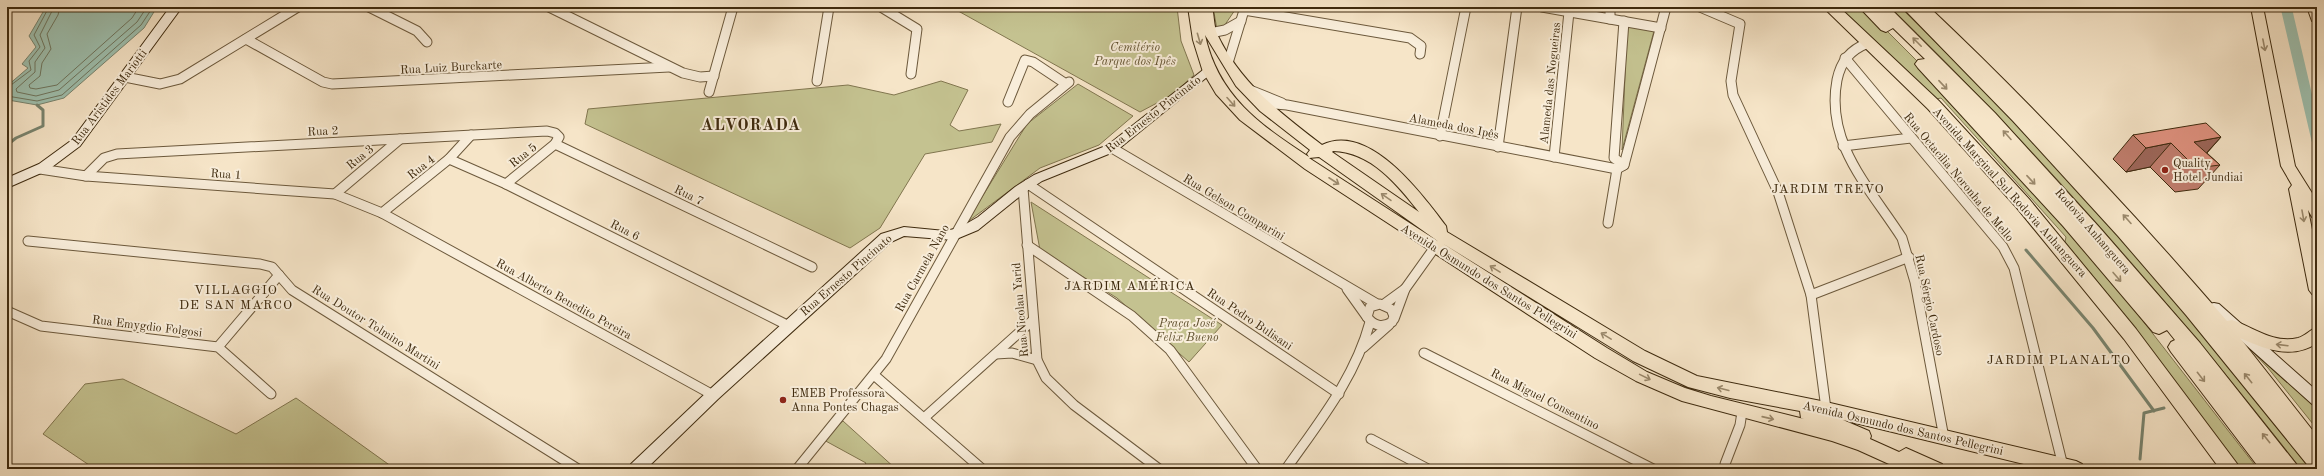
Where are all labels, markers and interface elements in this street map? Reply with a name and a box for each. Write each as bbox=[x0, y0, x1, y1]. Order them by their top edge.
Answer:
street label: Alameda das Nogueiras bbox=[1539, 22, 1563, 145]
one-way arrow bbox=[1196, 32, 1204, 45]
one-way arrow bbox=[1912, 37, 1922, 47]
one-way arrow bbox=[2260, 38, 2268, 51]
park label: Cemitério Parque dos Ipês bbox=[1093, 42, 1176, 68]
street label: Rua Aristides Mariotti bbox=[70, 48, 150, 148]
street label: Rua Luiz Burckarte bbox=[400, 59, 503, 77]
street label: Rua Ernesto Pincinato bbox=[1104, 74, 1203, 156]
one-way arrow bbox=[1938, 80, 1947, 90]
one-way arrow bbox=[1226, 97, 1236, 107]
street label: Avenida Marginal Sul Rodovia Anhanguera bbox=[1930, 105, 2089, 280]
street label: Rua Octacilia Noronha de Mello bbox=[1901, 111, 2016, 244]
street label: Alameda dos Ipês bbox=[1408, 112, 1500, 142]
district label: ALVORADA bbox=[701, 118, 801, 134]
street label: Rua 2 bbox=[307, 125, 339, 139]
one-way arrow bbox=[2002, 130, 2012, 140]
street label: Rua 5 bbox=[507, 140, 540, 170]
street label: Rua 3 bbox=[345, 143, 376, 172]
street label: Rua 4 bbox=[406, 153, 438, 182]
place label: Quality Hotel Jundiai bbox=[2173, 158, 2243, 184]
marker: Quality Hotel Jundiai bbox=[2160, 165, 2170, 175]
street label: Rua 1 bbox=[210, 168, 242, 182]
street label: Rua Gelson Comparini bbox=[1181, 173, 1286, 243]
one-way arrow bbox=[2026, 175, 2036, 185]
one-way arrow bbox=[1328, 177, 1339, 185]
district label: JARDIM TREVO bbox=[1771, 183, 1885, 196]
street label: Rua 7 bbox=[672, 184, 705, 208]
street label: Rodovia Anhanguera bbox=[2052, 187, 2133, 277]
one-way arrow bbox=[1381, 193, 1392, 201]
one-way arrow bbox=[2299, 209, 2307, 222]
one-way arrow bbox=[2122, 214, 2131, 224]
street label: Rua 6 bbox=[608, 218, 641, 243]
street label: Avenida Osmundo dos Santos Pellegrini bbox=[1398, 222, 1579, 341]
street label: Rua Carmela Nano bbox=[894, 223, 952, 314]
street label: Rua Ernesto Pincinato bbox=[799, 233, 895, 319]
street label: Rua Sérgio Cardoso bbox=[1912, 253, 1946, 357]
street label: Rua Alberto Benedito Pereira bbox=[494, 257, 633, 342]
street label: Rua Nicolau Yarid bbox=[1011, 262, 1031, 358]
one-way arrow bbox=[1489, 264, 1501, 272]
one-way arrow bbox=[2113, 272, 2122, 283]
district label: JARDIM AMÉRICA bbox=[1064, 278, 1196, 293]
district label: VILLAGGIO DE SAN MARCO bbox=[179, 284, 293, 312]
street label: Rua Doutor Tolmino Martini bbox=[310, 284, 441, 372]
street label: Rua Pedro Bulisani bbox=[1205, 287, 1294, 353]
street label: Rua Emygdio Folgosi bbox=[91, 314, 203, 340]
park label: Praça José Felix Bueno bbox=[1154, 318, 1219, 344]
one-way arrow bbox=[1600, 332, 1612, 340]
one-way arrow bbox=[2276, 341, 2289, 349]
district label: JARDIM PLANALTO bbox=[1987, 354, 2131, 367]
street label: Rua Miguel Consentino bbox=[1488, 367, 1601, 433]
one-way arrow bbox=[2196, 371, 2205, 382]
one-way arrow bbox=[1639, 373, 1651, 381]
one-way arrow bbox=[2243, 373, 2252, 384]
one-way arrow bbox=[1717, 385, 1730, 393]
place label: EMEB Professora Anna Pontes Chagas bbox=[791, 388, 899, 414]
marker: EMEB Professora Anna Pontes Chagas bbox=[778, 395, 788, 405]
street label: Avenida Osmundo dos Santos Pellegrini bbox=[1801, 400, 2004, 458]
one-way arrow bbox=[1761, 415, 1774, 423]
one-way arrow bbox=[2261, 433, 2270, 444]

